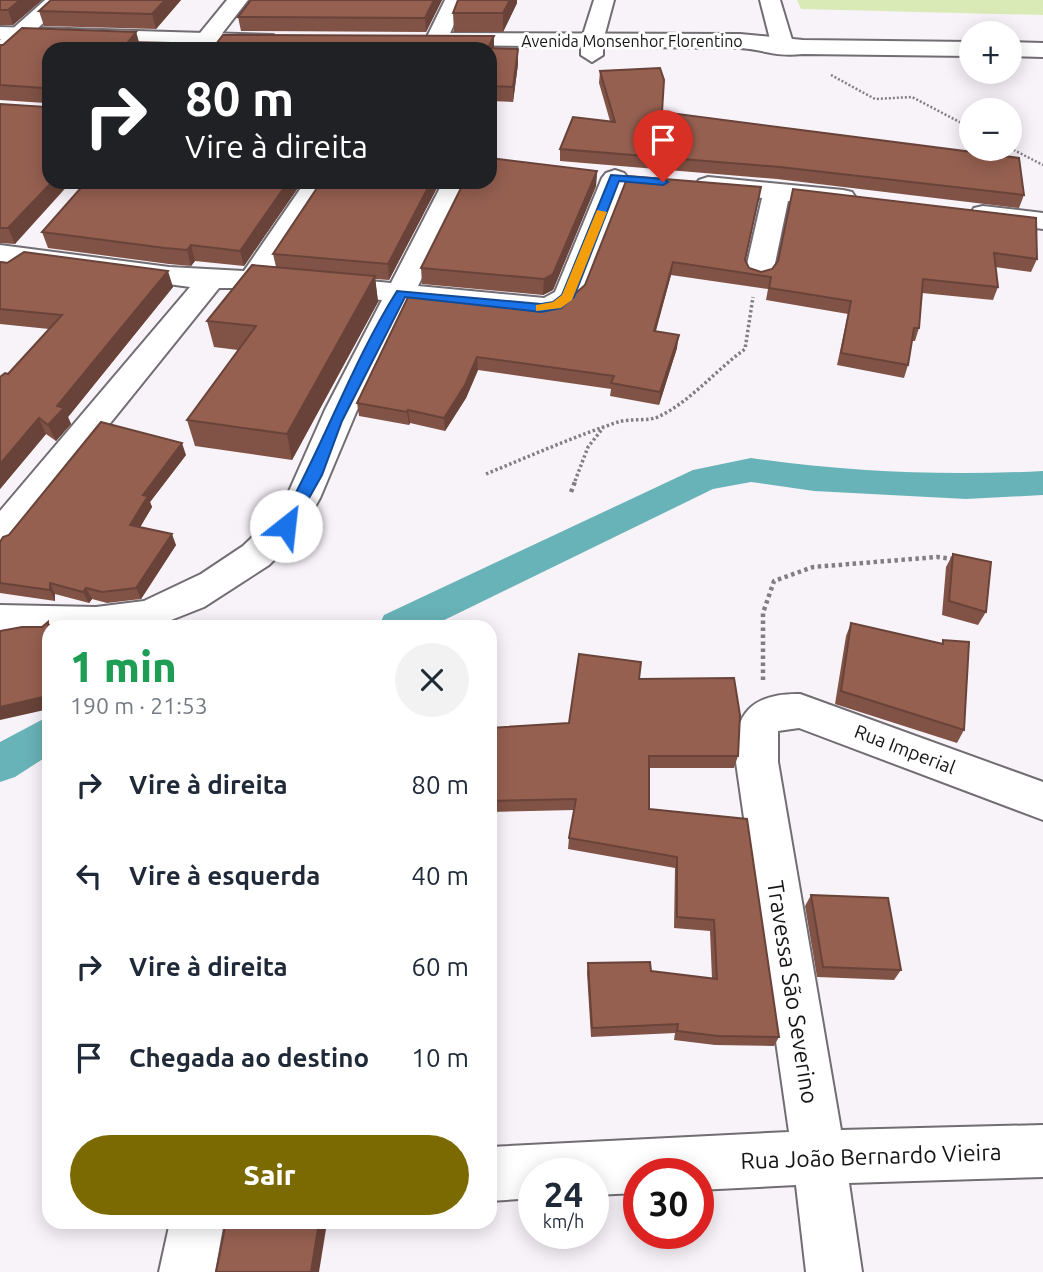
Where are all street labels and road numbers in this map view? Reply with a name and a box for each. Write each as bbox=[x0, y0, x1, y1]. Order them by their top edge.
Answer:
street label: Avenida Monsenhor Florentino bbox=[521, 32, 743, 50]
street label: Rua Imperial bbox=[851, 720, 959, 778]
street label: Travessa São Severino bbox=[763, 879, 823, 1105]
street label: Rua João Bernardo Vieira bbox=[740, 1139, 1002, 1173]

